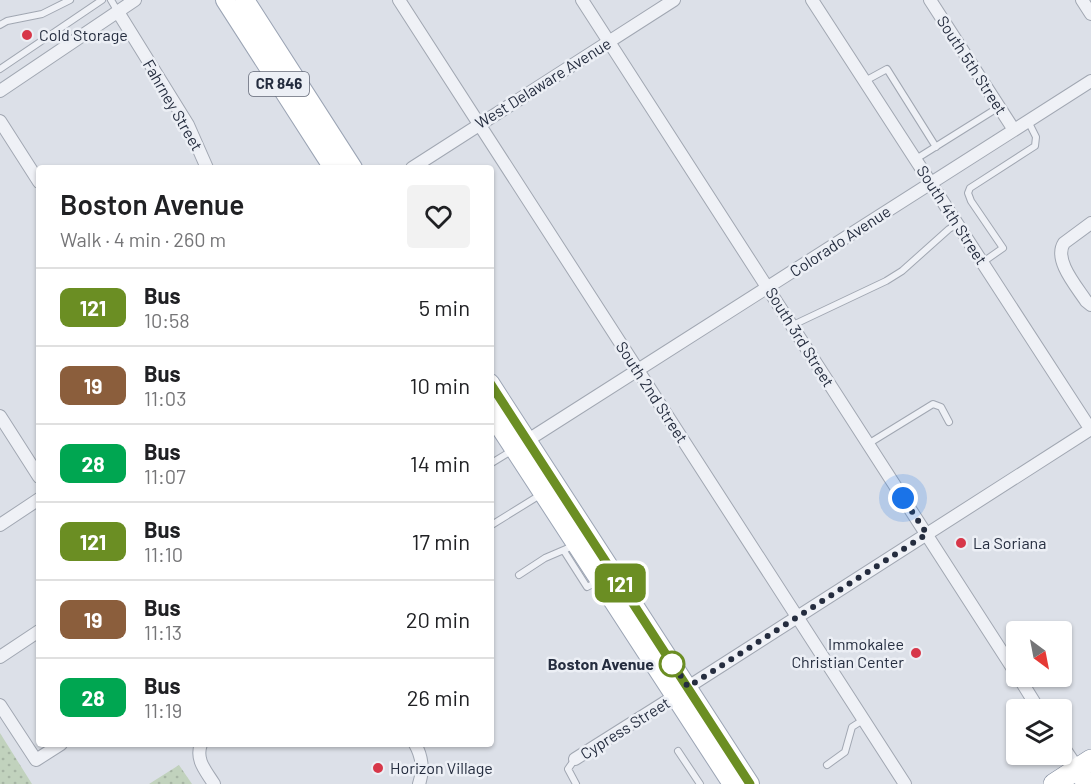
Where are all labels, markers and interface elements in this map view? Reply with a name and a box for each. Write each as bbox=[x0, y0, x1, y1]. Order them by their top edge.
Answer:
street label: South 5th Street bbox=[933, 12, 1011, 118]
place label: Cold Storage bbox=[39, 25, 128, 44]
marker: Cold Storage bbox=[20, 28, 34, 42]
street label: West Delaware Avenue bbox=[471, 33, 614, 132]
street label: Fahrney Street bbox=[140, 56, 207, 154]
road number: CR 846 bbox=[249, 72, 309, 96]
street label: South 4th Street bbox=[913, 162, 992, 268]
button: heart bbox=[407, 185, 470, 248]
text: Boston Avenue bbox=[60, 187, 244, 221]
street label: Colorado Avenue bbox=[786, 201, 894, 280]
text: Walk · 4 min · 260 m bbox=[60, 227, 226, 251]
text: Bus bbox=[144, 282, 181, 308]
street label: South 3rd Street bbox=[762, 283, 839, 390]
text: 5 min bbox=[419, 294, 470, 320]
text: 121 bbox=[80, 295, 106, 320]
text: 10:58 bbox=[144, 308, 190, 332]
street label: South 2nd Street bbox=[613, 337, 692, 446]
text: Bus bbox=[144, 360, 181, 386]
text: 10 min bbox=[410, 372, 470, 398]
text: 19 bbox=[84, 373, 102, 398]
text: 11:03 bbox=[144, 386, 186, 410]
text: Bus bbox=[144, 438, 181, 464]
text: 14 min bbox=[410, 450, 470, 476]
text: 28 bbox=[81, 451, 105, 476]
text: 11:07 bbox=[144, 464, 186, 488]
your location bbox=[888, 483, 918, 513]
text: Bus bbox=[144, 516, 181, 542]
text: 17 min bbox=[412, 528, 470, 554]
text: 121 bbox=[80, 529, 106, 554]
place label: La Soriana bbox=[973, 533, 1046, 552]
marker: La Soriana bbox=[954, 536, 968, 550]
text: 11:10 bbox=[144, 542, 183, 566]
line badge: 121 bbox=[586, 564, 654, 602]
text: 121 bbox=[607, 571, 633, 596]
text: Bus bbox=[144, 594, 181, 620]
text: 20 min bbox=[406, 606, 470, 632]
text: 19 bbox=[84, 607, 102, 632]
text: 11:13 bbox=[144, 620, 182, 644]
north arrow bbox=[1006, 621, 1072, 687]
map controls bbox=[1006, 621, 1072, 765]
place label: Immokalee Christian Center bbox=[791, 634, 904, 671]
marker: Immokalee Christian Center bbox=[909, 646, 923, 660]
marker: Boston Avenue bbox=[659, 651, 685, 677]
place label: Boston Avenue bbox=[548, 654, 654, 673]
text: Bus bbox=[144, 672, 181, 698]
text: 26 min bbox=[407, 684, 470, 710]
text: 28 bbox=[81, 685, 105, 710]
street label: Cypress Street bbox=[576, 692, 673, 763]
text: 11:19 bbox=[144, 698, 182, 722]
button: layers bbox=[1006, 699, 1072, 765]
place label: Horizon Village bbox=[390, 758, 493, 777]
marker: Horizon Village bbox=[371, 761, 385, 775]

